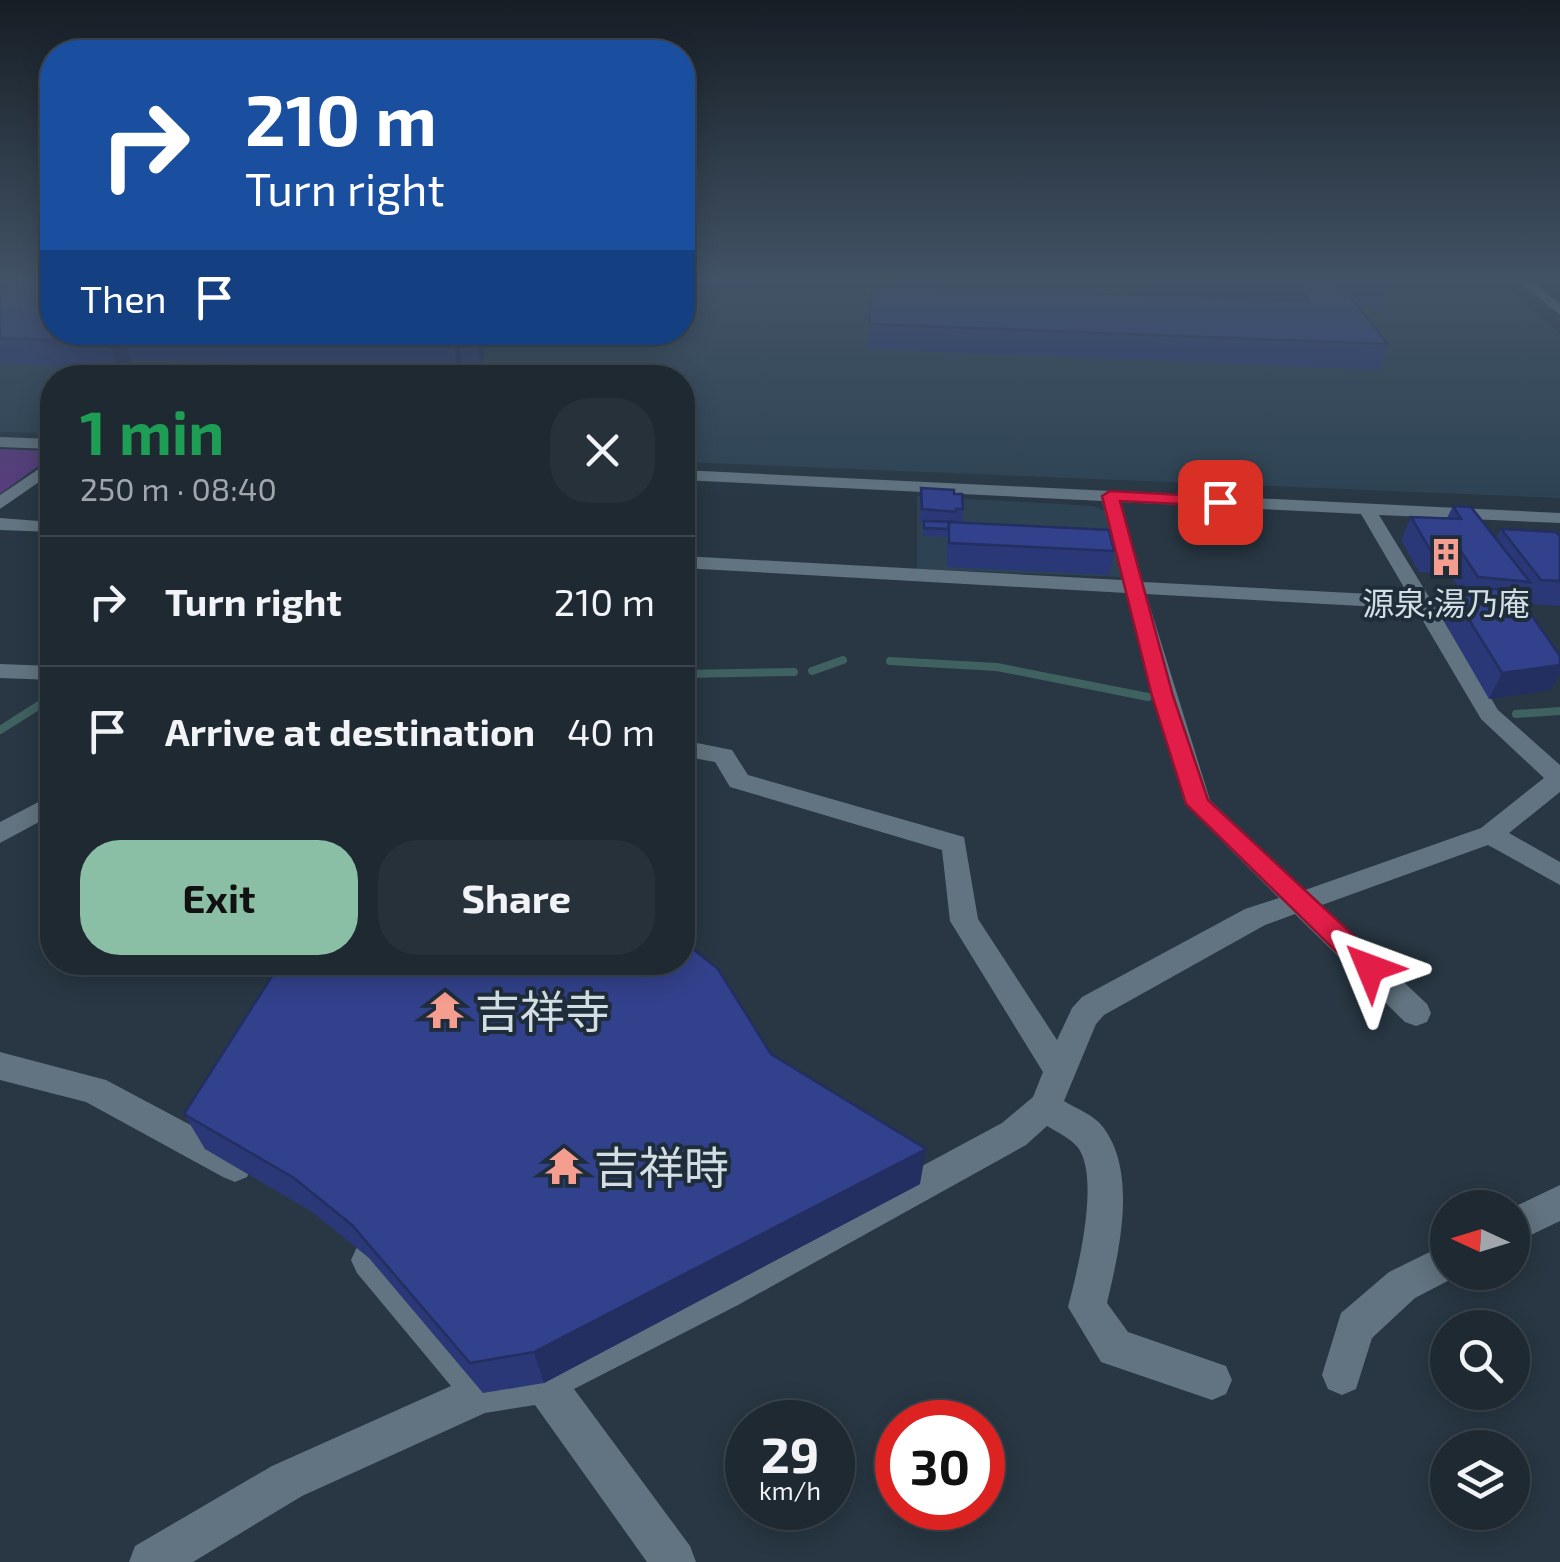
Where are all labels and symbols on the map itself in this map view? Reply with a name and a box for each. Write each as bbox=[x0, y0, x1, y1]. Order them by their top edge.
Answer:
pin bbox=[1178, 460, 1263, 545]
building icon: 源泉;湯乃庵 bbox=[1425, 536, 1467, 578]
place label: 源泉;湯乃庵 bbox=[1362, 583, 1530, 621]
position arrow bbox=[1318, 916, 1422, 1020]
place label: 吉祥寺 bbox=[475, 983, 610, 1037]
temple icon: 吉祥寺 bbox=[424, 989, 466, 1031]
place label: 吉祥時 bbox=[594, 1139, 729, 1193]
temple icon: 吉祥時 bbox=[543, 1145, 585, 1187]
north arrow bbox=[1430, 1190, 1530, 1290]
speed limit sign: 30 bbox=[875, 1400, 1005, 1530]

